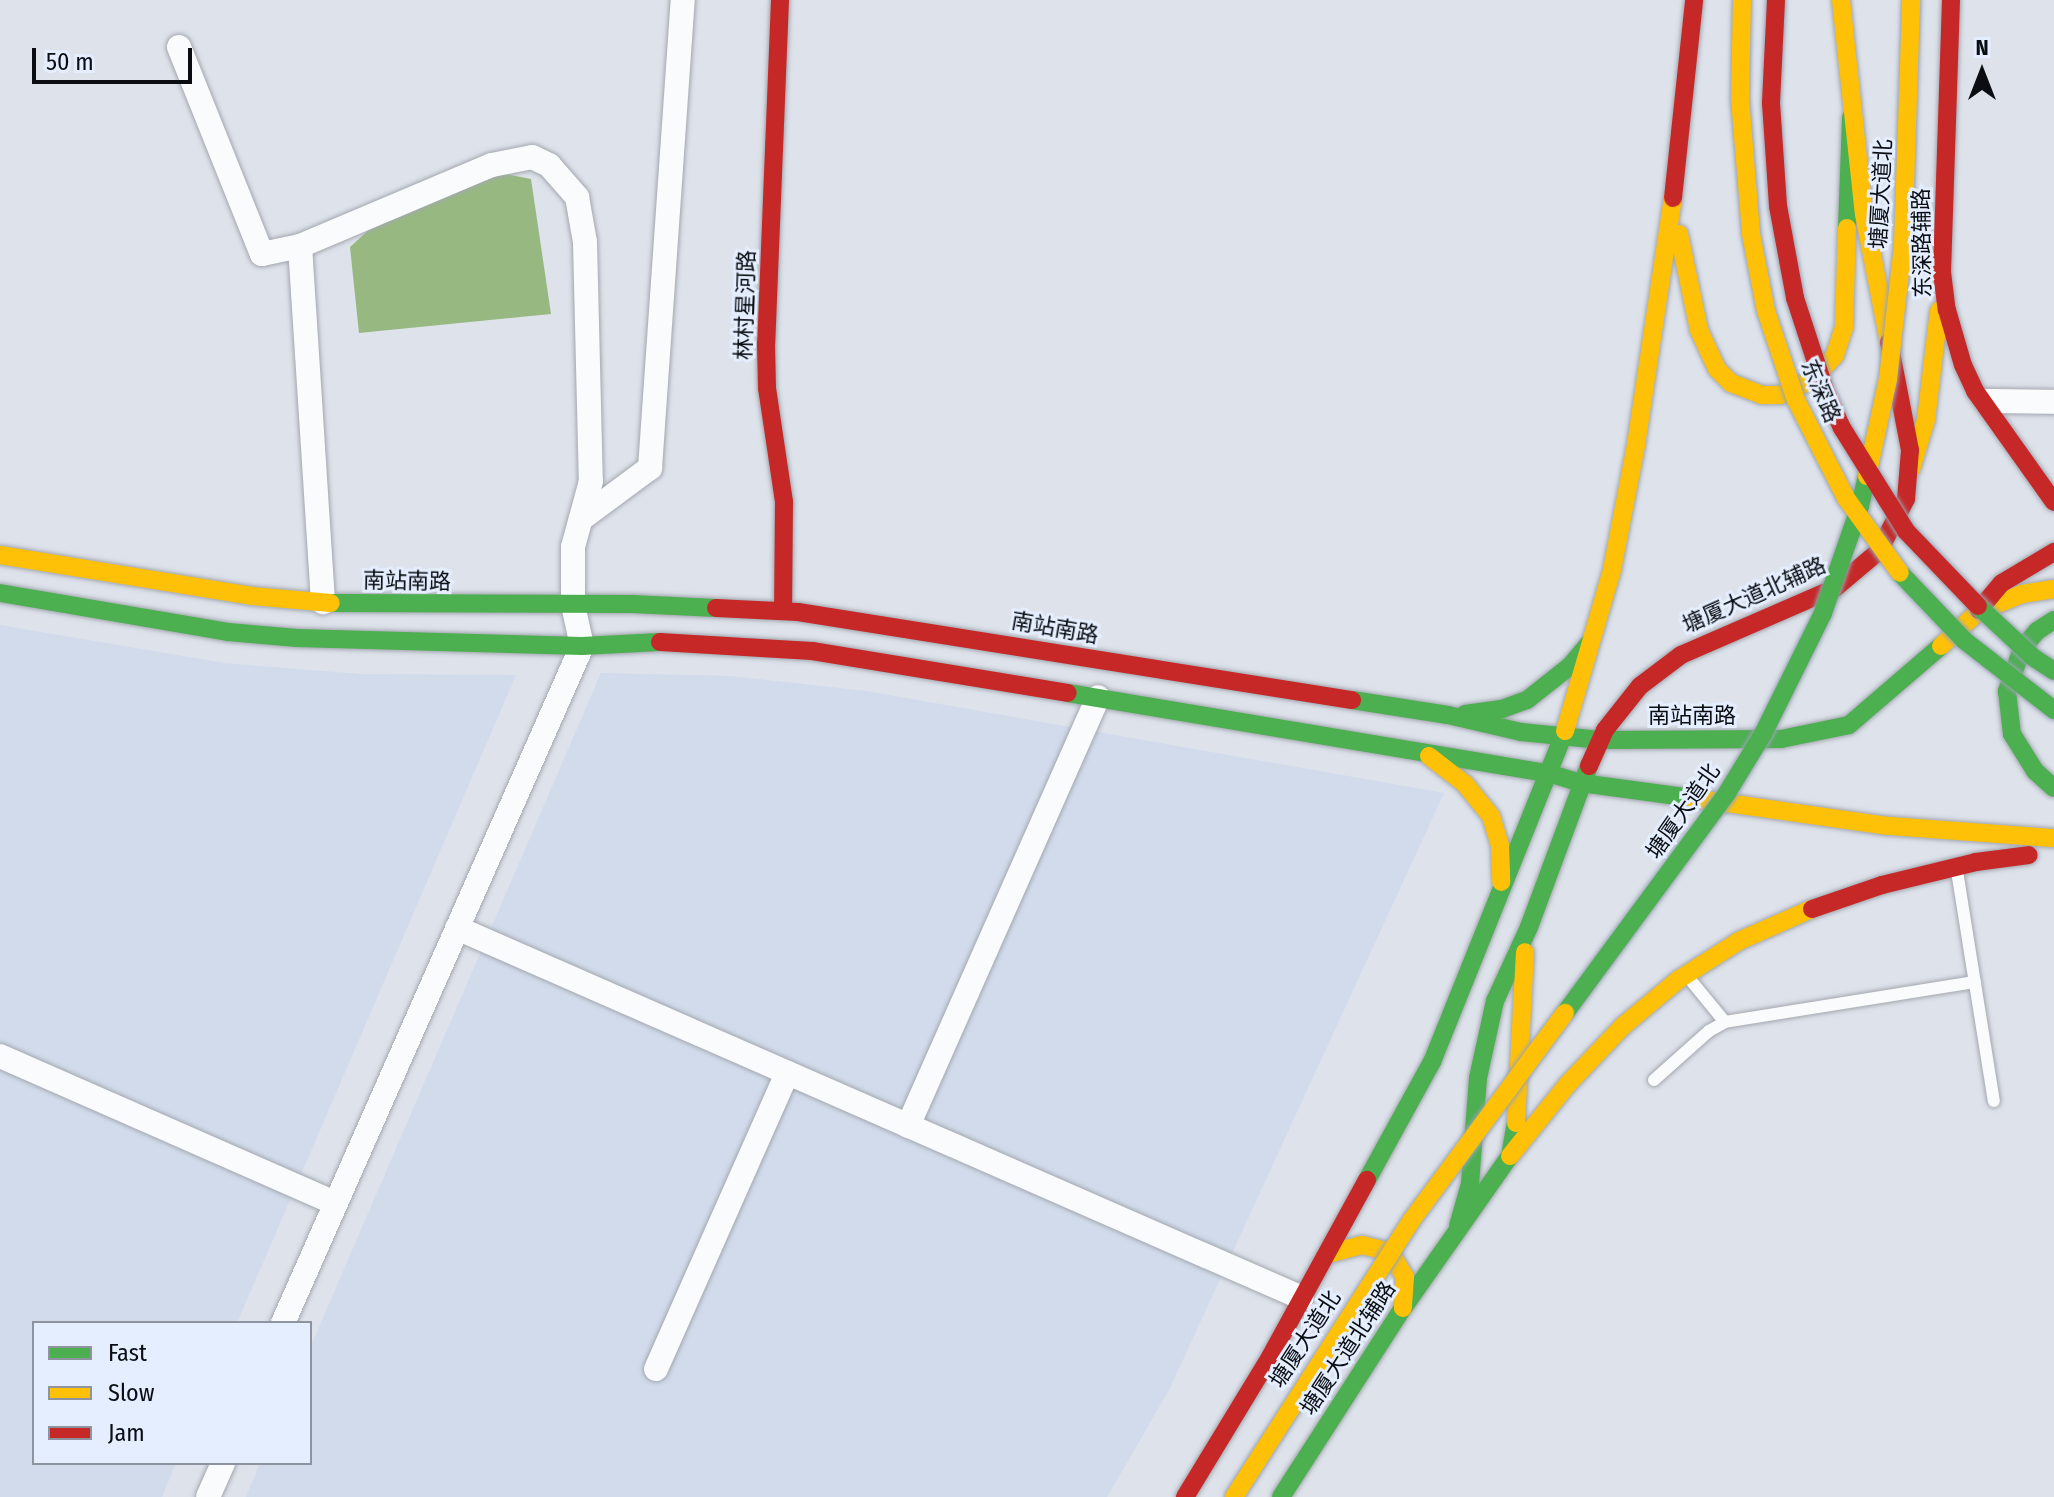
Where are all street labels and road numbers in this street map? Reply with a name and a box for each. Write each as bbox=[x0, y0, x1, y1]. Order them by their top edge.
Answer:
street label: 塘厦大道北 bbox=[1865, 138, 1897, 250]
street label: 东深路辅路 bbox=[1908, 188, 1936, 298]
street label: 林村星河路 bbox=[730, 250, 760, 360]
street label: 东深路 bbox=[1796, 355, 1846, 427]
street label: 塘厦大道北辅路 bbox=[1678, 552, 1830, 638]
street label: 南站南路 bbox=[363, 567, 451, 595]
street label: 南站南路 bbox=[1009, 607, 1101, 649]
street label: 南站南路 bbox=[1648, 703, 1736, 729]
street label: 塘厦大道北 bbox=[1641, 758, 1725, 864]
street label: 塘厦大道北辅路 bbox=[1295, 1276, 1401, 1420]
street label: 塘厦大道北 bbox=[1264, 1286, 1346, 1392]

